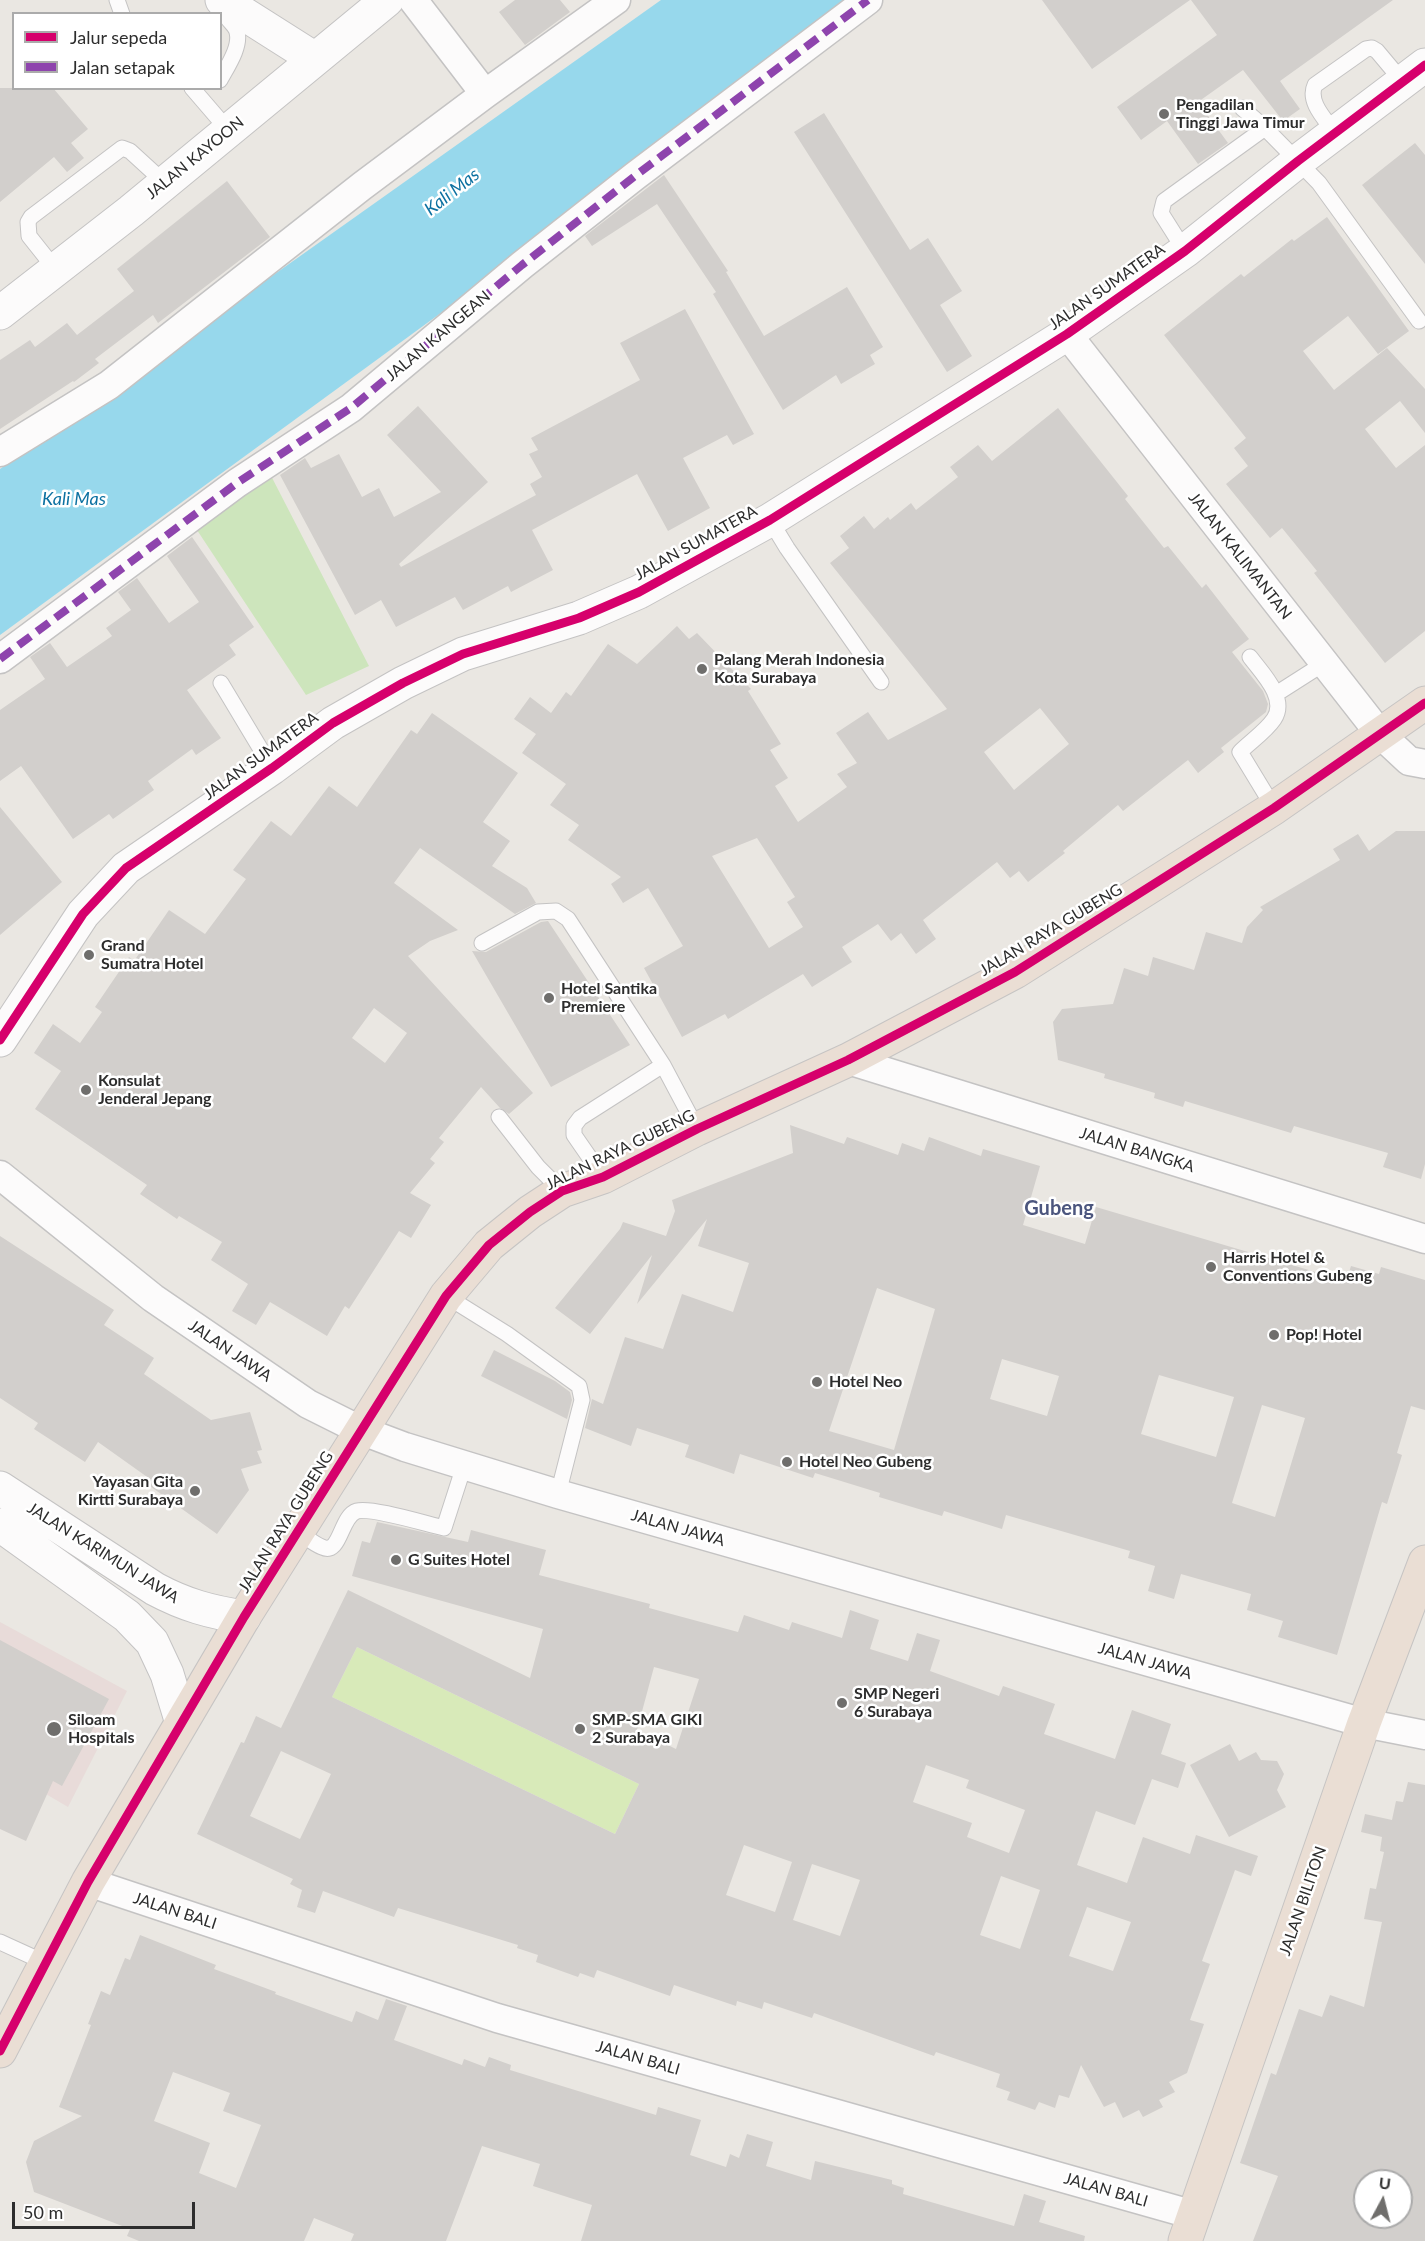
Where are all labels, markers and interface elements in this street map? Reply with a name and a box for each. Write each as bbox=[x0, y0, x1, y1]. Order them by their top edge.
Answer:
legend bbox=[12, 12, 222, 90]
text: Jalur sepeda bbox=[70, 26, 167, 48]
text: Jalan setapak bbox=[70, 56, 175, 78]
place label: Pengadilan Tinggi Jawa Timur bbox=[1176, 95, 1305, 133]
marker: Pengadilan Tinggi Jawa Timur bbox=[1157, 107, 1171, 121]
street label: JALAN KAYOON bbox=[142, 113, 248, 203]
water label: Kali Mas bbox=[420, 164, 484, 220]
street label: JALAN SUMATERA bbox=[1045, 240, 1169, 334]
street label: JALAN KANGEAN bbox=[382, 287, 494, 385]
water label: Kali Mas bbox=[42, 488, 106, 510]
street label: JALAN KALIMANTAN bbox=[1184, 489, 1296, 623]
street label: JALAN SUMATERA bbox=[631, 501, 761, 585]
place label: Palang Merah Indonesia Kota Surabaya bbox=[714, 650, 884, 688]
marker: Palang Merah Indonesia Kota Surabaya bbox=[695, 662, 709, 676]
street label: JALAN SUMATERA bbox=[200, 708, 322, 804]
street label: JALAN RAYA GUBENG bbox=[976, 880, 1126, 980]
place label: Grand Sumatra Hotel bbox=[101, 936, 203, 974]
marker: Grand Sumatra Hotel bbox=[82, 948, 96, 962]
place label: Hotel Santika Premiere bbox=[561, 979, 657, 1017]
marker: Hotel Santika Premiere bbox=[542, 991, 556, 1005]
place label: Konsulat Jenderal Jepang bbox=[98, 1071, 211, 1109]
marker: Konsulat Jenderal Jepang bbox=[79, 1083, 93, 1097]
street label: JALAN RAYA GUBENG bbox=[542, 1106, 698, 1194]
street label: JALAN BANGKA bbox=[1077, 1123, 1197, 1177]
district label: Gubeng bbox=[1024, 1197, 1094, 1221]
place label: Harris Hotel & Conventions Gubeng bbox=[1223, 1248, 1372, 1286]
marker: Harris Hotel & Conventions Gubeng bbox=[1204, 1260, 1218, 1274]
street label: JALAN JAWA bbox=[185, 1316, 275, 1386]
place label: Pop! Hotel bbox=[1286, 1325, 1362, 1345]
marker: Pop! Hotel bbox=[1267, 1328, 1281, 1342]
place label: Hotel Neo bbox=[829, 1372, 902, 1392]
marker: Hotel Neo bbox=[810, 1375, 824, 1389]
street label: JALAN RAYA GUBENG bbox=[235, 1448, 337, 1596]
place label: Hotel Neo Gubeng bbox=[799, 1452, 932, 1472]
marker: Hotel Neo Gubeng bbox=[780, 1455, 794, 1469]
place label: Yayasan Gita Kirtti Surabaya bbox=[78, 1472, 183, 1510]
marker: Yayasan Gita Kirtti Surabaya bbox=[188, 1484, 202, 1498]
street label: JALAN KARIMUN JAWA bbox=[24, 1498, 182, 1608]
street label: JALAN JAWA bbox=[629, 1506, 727, 1550]
place label: G Suites Hotel bbox=[408, 1550, 510, 1570]
marker: G Suites Hotel bbox=[389, 1553, 403, 1567]
street label: JALAN JAWA bbox=[1096, 1639, 1194, 1683]
place label: SMP Negeri 6 Surabaya bbox=[854, 1684, 939, 1722]
marker: SMP Negeri 6 Surabaya bbox=[835, 1696, 849, 1710]
place label: Siloam Hospitals bbox=[68, 1710, 135, 1748]
place label: SMP-SMA GIKI 2 Surabaya bbox=[592, 1710, 703, 1748]
marker: Siloam Hospitals bbox=[45, 1720, 63, 1738]
marker: SMP-SMA GIKI 2 Surabaya bbox=[573, 1722, 587, 1736]
street label: JALAN BILITON bbox=[1275, 1844, 1331, 1958]
street label: JALAN BALI bbox=[131, 1889, 219, 1933]
street label: JALAN BALI bbox=[594, 2037, 682, 2079]
street label: JALAN BALI bbox=[1062, 2169, 1150, 2211]
north arrow bbox=[1353, 2169, 1413, 2229]
text: U bbox=[1378, 2172, 1392, 2193]
scale bar bbox=[15, 2190, 198, 2228]
text: 50 m bbox=[23, 2201, 63, 2223]

